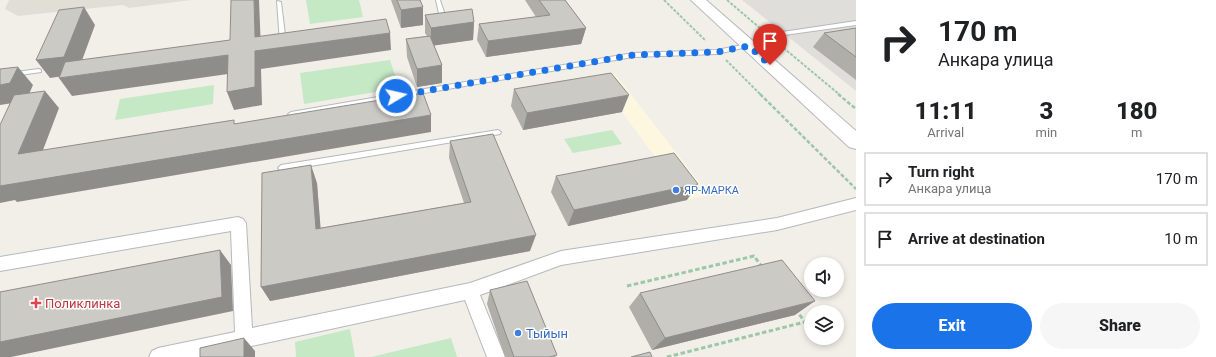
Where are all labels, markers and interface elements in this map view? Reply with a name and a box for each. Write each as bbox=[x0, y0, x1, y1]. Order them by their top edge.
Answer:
text: 170 m bbox=[938, 15, 1017, 48]
icon: right bbox=[872, 16, 924, 68]
pin bbox=[753, 24, 787, 65]
icon: arrive bbox=[759, 30, 781, 52]
text: Анкара улица bbox=[938, 49, 1053, 70]
position arrow bbox=[375, 75, 417, 117]
text: 11:11 bbox=[915, 97, 977, 125]
text: 3 bbox=[1039, 97, 1053, 125]
text: 180 bbox=[1116, 97, 1157, 125]
text: Arrival bbox=[927, 125, 964, 140]
text: min bbox=[1036, 125, 1057, 140]
text: m bbox=[1131, 125, 1142, 140]
text: Turn right bbox=[908, 163, 974, 181]
icon: right bbox=[874, 168, 896, 190]
text: 170 m bbox=[1156, 170, 1198, 188]
text: Анкара улица bbox=[908, 181, 991, 196]
place label: ЯР-МАРКА bbox=[684, 184, 740, 197]
marker: ЯР-МАРКА bbox=[671, 185, 681, 195]
icon: arrive bbox=[874, 228, 896, 250]
text: Arrive at destination bbox=[908, 230, 1045, 248]
text: 10 m bbox=[1164, 230, 1198, 248]
map controls bbox=[804, 257, 844, 345]
button: sound bbox=[804, 257, 844, 297]
place label: Поликлинка bbox=[45, 296, 120, 311]
marker: Поликлинка bbox=[30, 297, 42, 309]
button: Exit bbox=[872, 303, 1032, 349]
button: Share bbox=[1040, 303, 1200, 349]
button: layers bbox=[804, 305, 844, 345]
place label: Тыйын bbox=[526, 326, 568, 341]
marker: Тыйын bbox=[513, 328, 523, 338]

